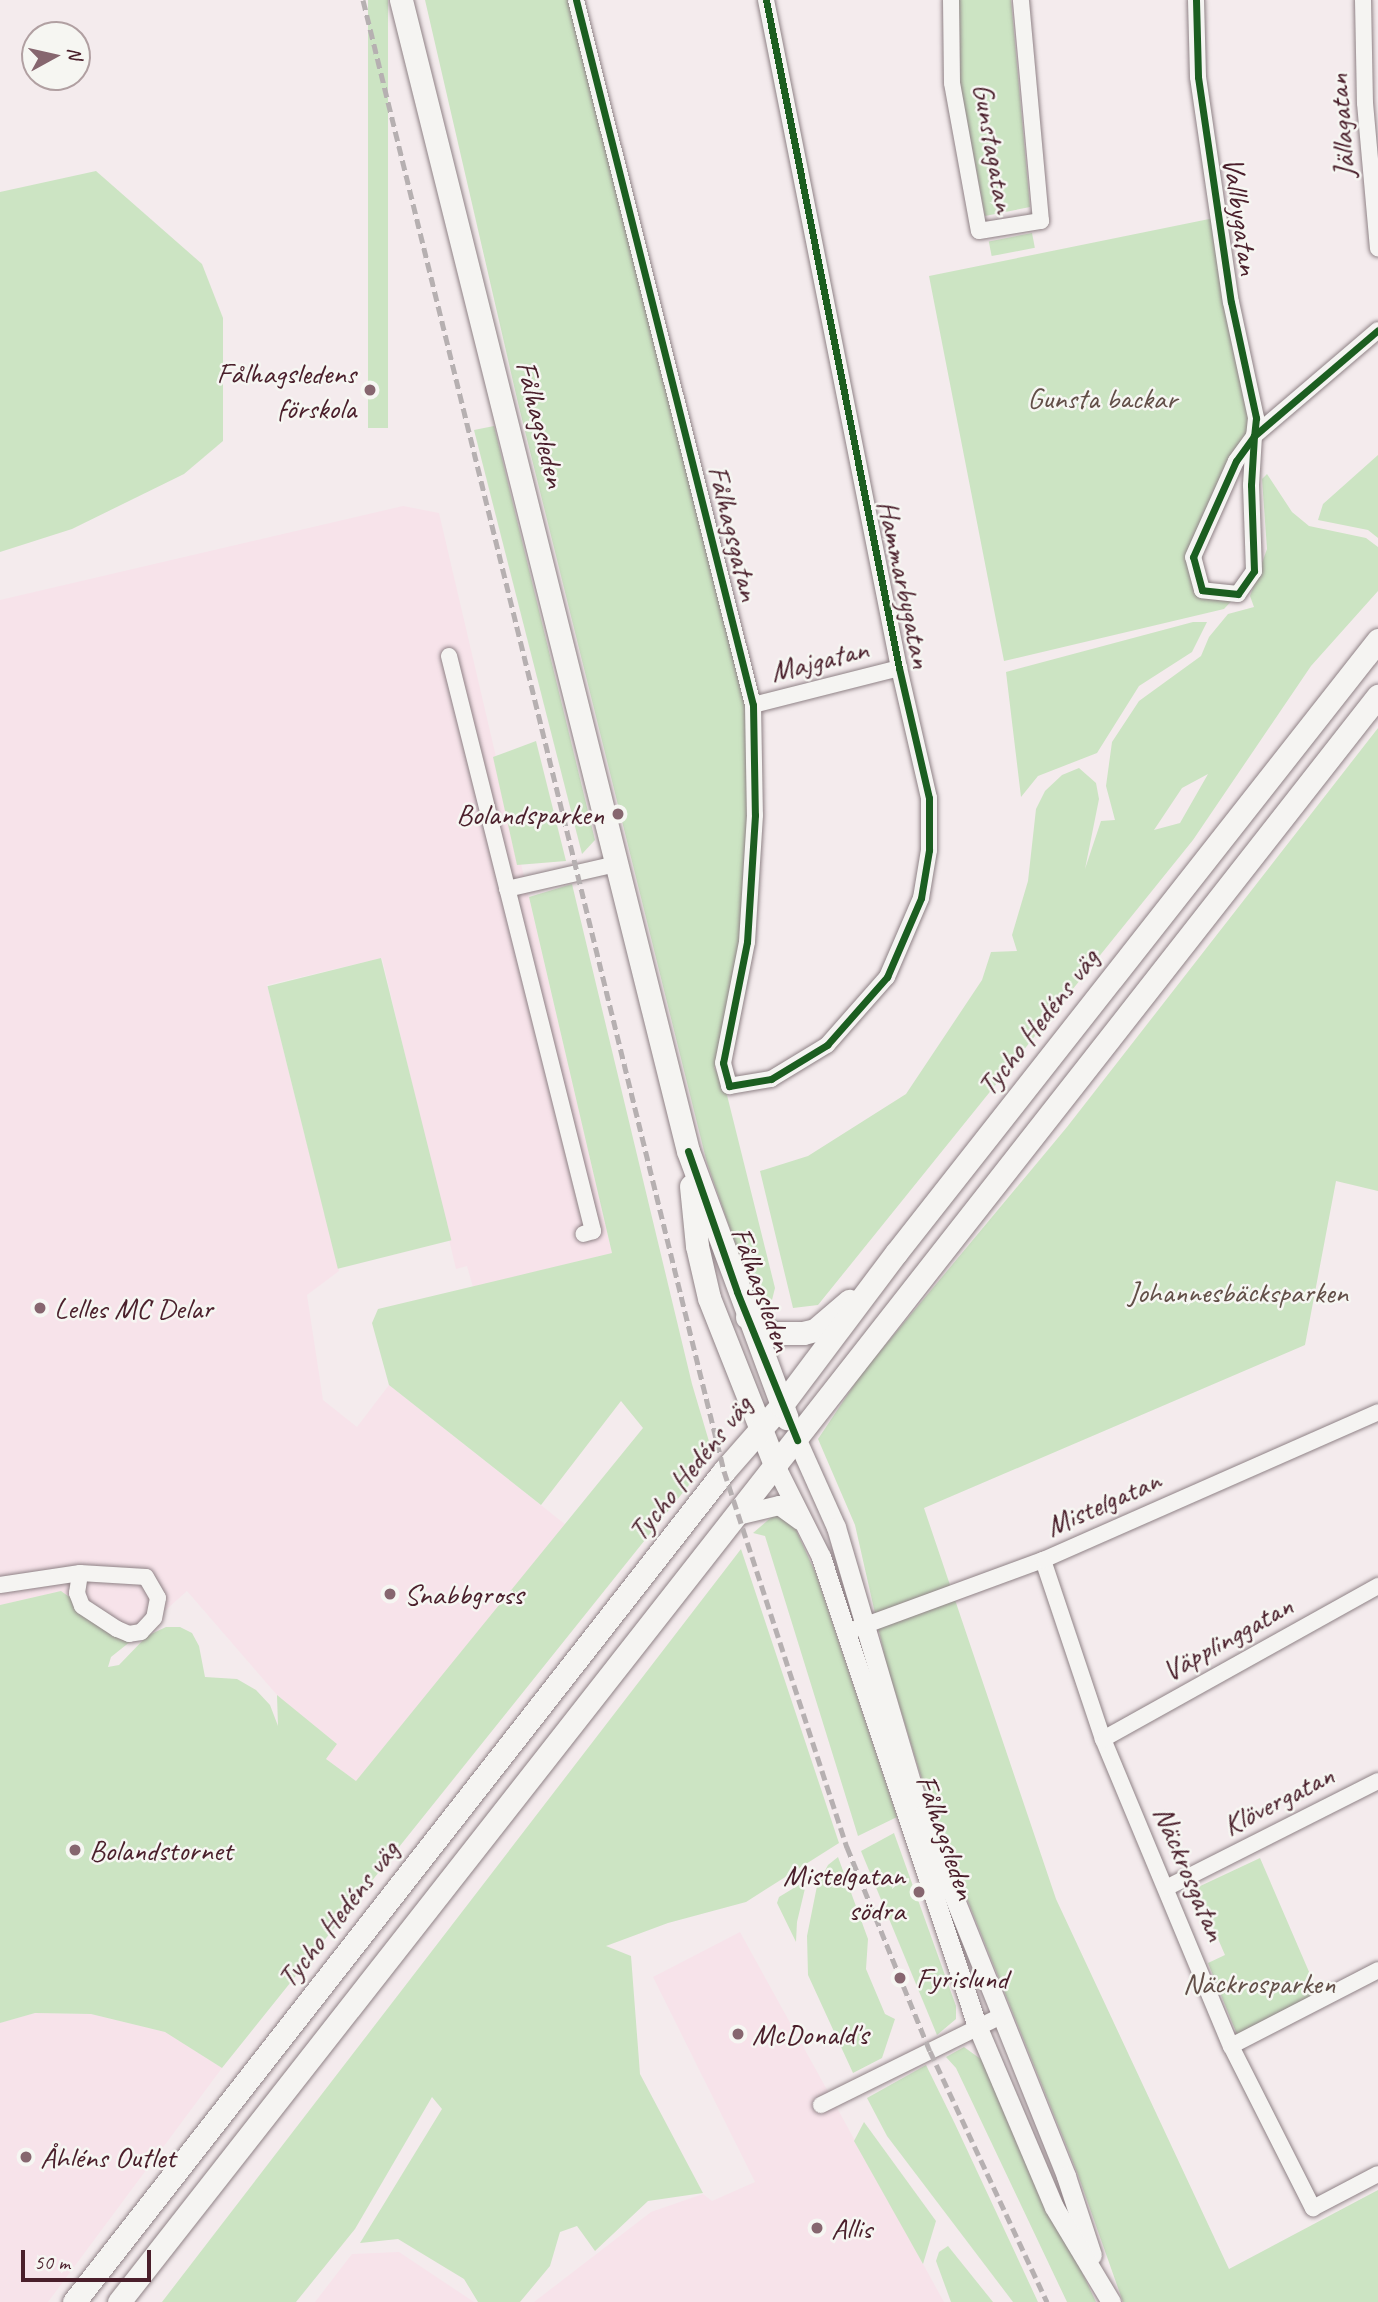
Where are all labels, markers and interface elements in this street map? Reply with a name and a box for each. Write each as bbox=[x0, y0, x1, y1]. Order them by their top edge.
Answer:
north arrow bbox=[21, 21, 91, 91]
text: N bbox=[62, 46, 88, 61]
street label: Jällagatan bbox=[1319, 73, 1363, 179]
street label: Gunstagatan bbox=[965, 80, 1023, 216]
street label: Vallbygatan bbox=[1215, 155, 1267, 277]
place label: Fålhagsledens förskola bbox=[217, 355, 356, 426]
street label: Fålhagsleden bbox=[508, 357, 574, 491]
park label: Gunsta backar bbox=[1028, 380, 1176, 416]
marker: Fålhagsledens förskola bbox=[362, 382, 378, 398]
street label: Fålhagsgatan bbox=[700, 462, 768, 604]
street label: Hammarbygatan bbox=[870, 497, 940, 671]
street label: Majgatan bbox=[766, 631, 872, 689]
place label: Bolandsparken bbox=[456, 796, 604, 832]
marker: Bolandsparken bbox=[610, 806, 626, 822]
street label: Tycho Hedéns väg bbox=[969, 941, 1107, 1103]
street label: Fålhagsleden bbox=[723, 1222, 801, 1356]
park label: Johannesbäcksparken bbox=[1128, 1274, 1348, 1310]
place label: Lelles MC Delar bbox=[54, 1290, 213, 1326]
marker: Lelles MC Delar bbox=[32, 1300, 48, 1316]
street label: Tycho Hedéns väg bbox=[620, 1388, 760, 1548]
street label: Mistelgatan bbox=[1040, 1462, 1166, 1544]
place label: Snabbgross bbox=[404, 1576, 523, 1612]
marker: Snabbgross bbox=[382, 1586, 398, 1602]
street label: Väpplinggatan bbox=[1155, 1587, 1299, 1689]
street label: Klövergatan bbox=[1216, 1757, 1340, 1843]
street label: Fålhagsleden bbox=[908, 1770, 984, 1904]
street label: Näckrosgatan bbox=[1146, 1800, 1234, 1946]
place label: Bolandstornet bbox=[89, 1832, 232, 1868]
street label: Tycho Hedéns väg bbox=[269, 1833, 407, 1995]
marker: Bolandstornet bbox=[67, 1842, 83, 1858]
place label: Mistelgatan södra bbox=[783, 1857, 905, 1927]
marker: Mistelgatan södra bbox=[911, 1884, 927, 1900]
place label: Fyrislund bbox=[916, 1960, 1008, 1996]
park label: Näckrosparken bbox=[1183, 1965, 1335, 2001]
marker: Fyrislund bbox=[890, 1968, 910, 1988]
place label: McDonald's bbox=[752, 2016, 868, 2052]
marker: McDonald's bbox=[730, 2026, 746, 2042]
place label: Åhléns Outlet bbox=[40, 2139, 175, 2175]
marker: Åhléns Outlet bbox=[18, 2149, 34, 2165]
place label: Allis bbox=[831, 2210, 872, 2246]
marker: Allis bbox=[809, 2220, 825, 2236]
scale bar bbox=[24, 2236, 154, 2280]
text: 50 m bbox=[34, 2249, 70, 2275]

